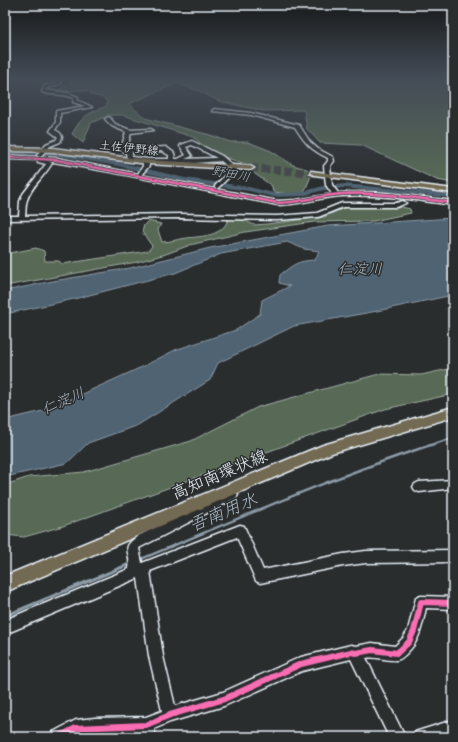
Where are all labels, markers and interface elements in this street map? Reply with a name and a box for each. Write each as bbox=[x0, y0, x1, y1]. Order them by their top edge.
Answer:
street label: 土佐伊野線 bbox=[98, 137, 160, 161]
water label: 野田川 bbox=[210, 161, 252, 188]
water label: 仁淀川 bbox=[337, 259, 383, 281]
water label: 仁淀川 bbox=[38, 383, 88, 421]
street label: 高知南環状線 bbox=[168, 444, 271, 507]
water label: 吾南用水 bbox=[186, 488, 262, 540]

